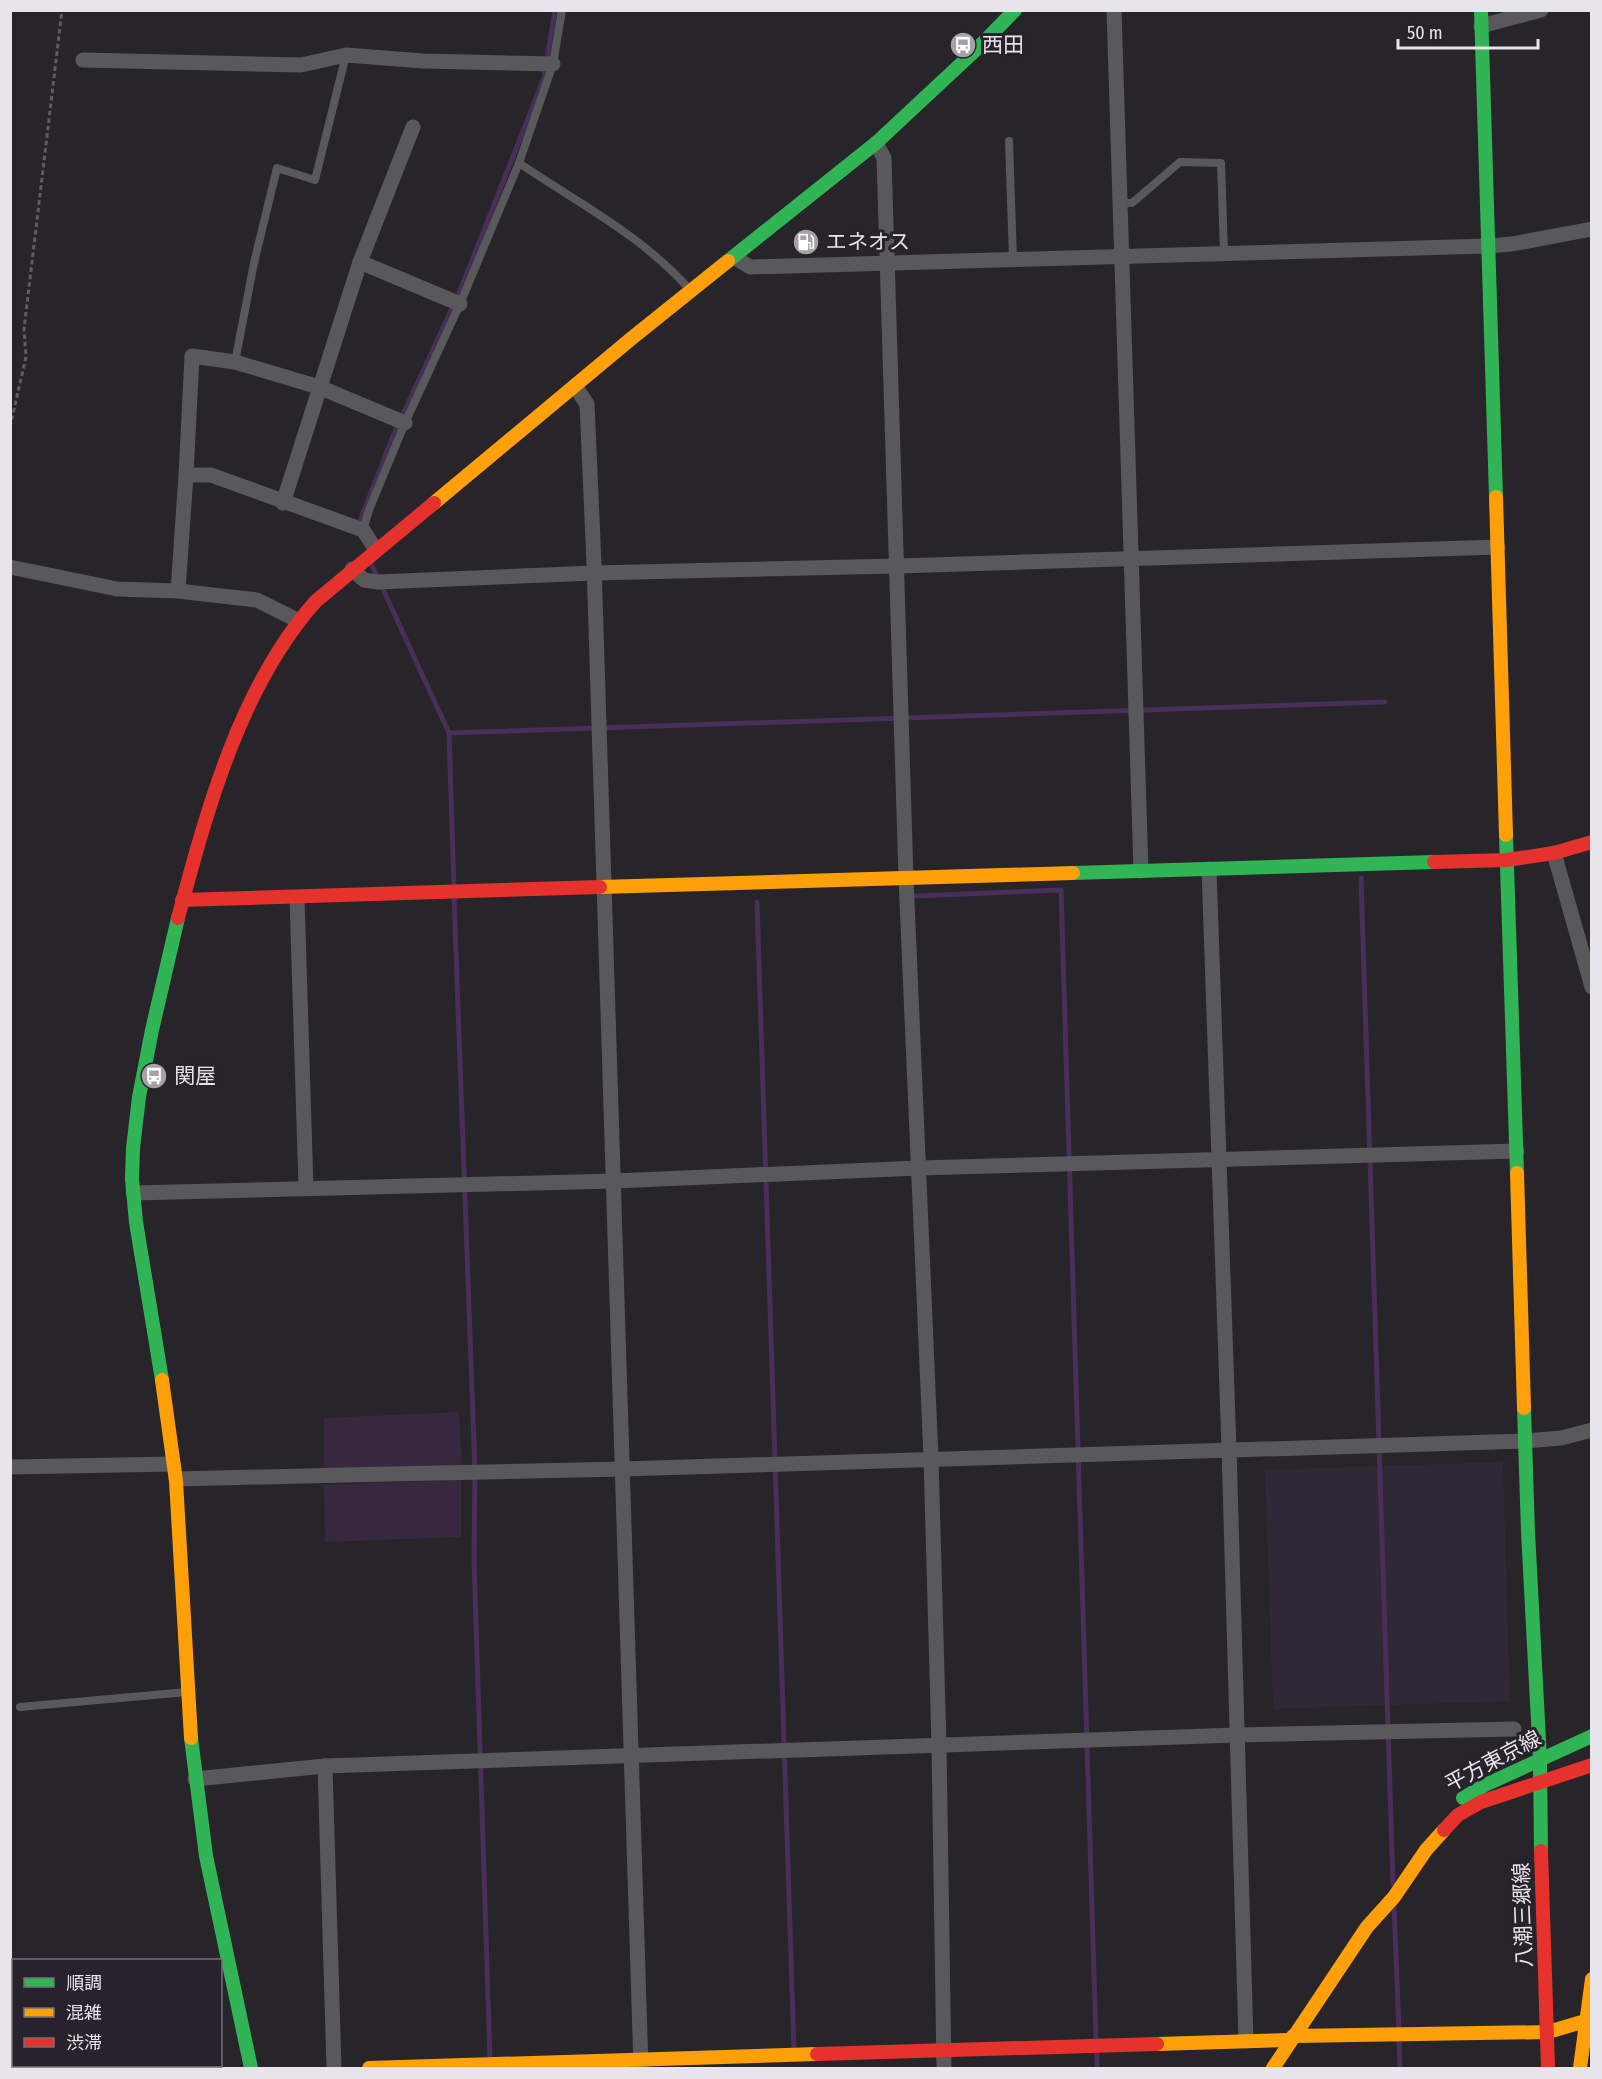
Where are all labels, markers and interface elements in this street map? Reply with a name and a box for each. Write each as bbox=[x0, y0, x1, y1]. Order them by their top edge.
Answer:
scale bar bbox=[1398, 12, 1538, 50]
text: 50 m bbox=[1407, 22, 1443, 44]
bus stop icon: 西田 bbox=[948, 30, 978, 60]
place label: 西田 bbox=[982, 32, 1024, 58]
fuel station icon: エネオス bbox=[791, 227, 821, 257]
place label: エネオス bbox=[826, 229, 910, 255]
bus stop icon: 関屋 bbox=[139, 1061, 169, 1091]
place label: 関屋 bbox=[174, 1063, 216, 1089]
street label: 平方東京線 bbox=[1441, 1725, 1545, 1797]
street label: 八潮三郷線 bbox=[1508, 1862, 1538, 1968]
legend bbox=[12, 1959, 222, 2067]
text: 順調 bbox=[66, 1972, 102, 1994]
text: 混雑 bbox=[66, 2002, 102, 2024]
text: 渋滞 bbox=[66, 2032, 102, 2054]

